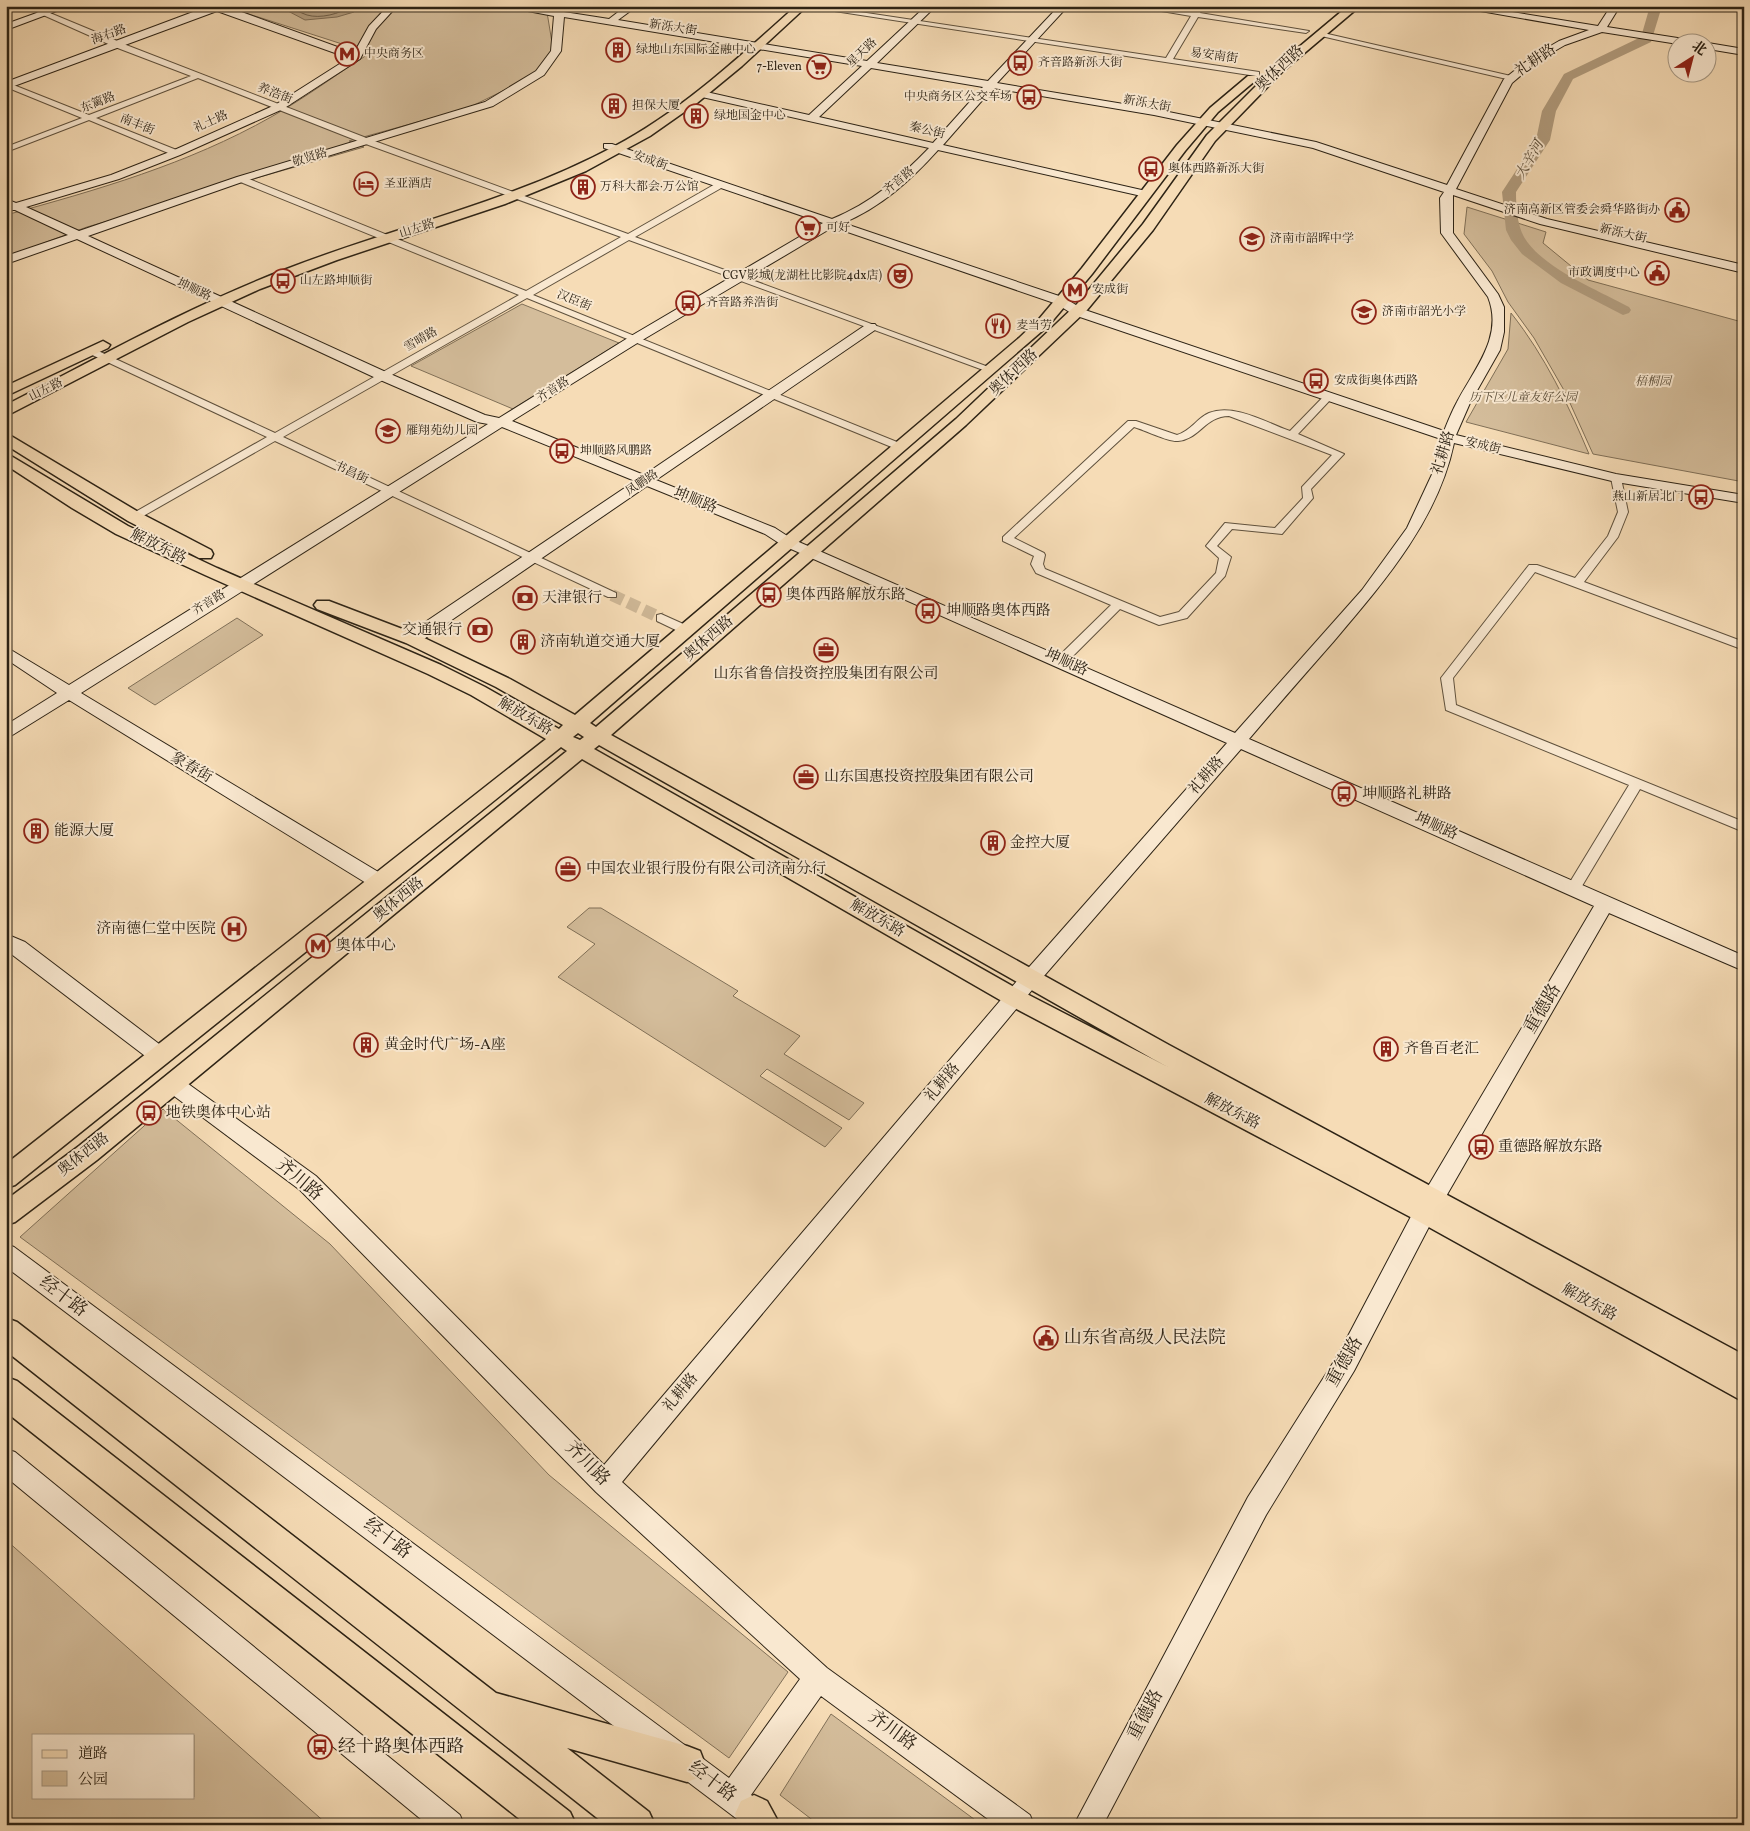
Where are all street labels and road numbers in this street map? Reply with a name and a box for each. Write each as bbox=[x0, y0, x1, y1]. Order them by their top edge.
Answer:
street label: 新泺大街 bbox=[648, 16, 699, 40]
street label: 海右路 bbox=[89, 21, 129, 49]
street label: 星天路 bbox=[843, 35, 881, 71]
street label: 礼耕路 bbox=[1511, 40, 1561, 82]
street label: 奥体西路 bbox=[1251, 41, 1309, 97]
street label: 易安南街 bbox=[1189, 45, 1240, 67]
street label: 养浩街 bbox=[255, 80, 296, 108]
street label: 东篱路 bbox=[78, 89, 118, 117]
street label: 新泺大街 bbox=[1122, 92, 1173, 116]
street label: 礼士路 bbox=[191, 107, 231, 137]
street label: 南丰街 bbox=[117, 111, 158, 140]
street label: 秦公街 bbox=[908, 119, 947, 143]
street label: 敬贤路 bbox=[290, 145, 330, 171]
street label: 安成街 bbox=[630, 148, 671, 175]
street label: 齐音路 bbox=[880, 163, 918, 199]
street label: 山左路 bbox=[397, 216, 437, 242]
street label: 新泺大街 bbox=[1598, 221, 1649, 247]
street label: 坤顺路 bbox=[174, 275, 214, 305]
street label: 汉臣街 bbox=[554, 287, 595, 316]
street label: 雪晴路 bbox=[401, 324, 441, 356]
street label: 奥体西路 bbox=[985, 345, 1043, 401]
street label: 齐音路 bbox=[533, 374, 573, 406]
street label: 山左路 bbox=[26, 375, 66, 405]
street label: 礼耕路 bbox=[1427, 428, 1461, 478]
street label: 安成街 bbox=[1464, 434, 1503, 458]
street label: 书昌街 bbox=[331, 458, 372, 488]
street label: 凤鹏路 bbox=[623, 466, 661, 500]
street label: 坤顺路 bbox=[670, 483, 720, 519]
street label: 解放东路 bbox=[126, 524, 190, 570]
street label: 齐音路 bbox=[189, 587, 229, 619]
street label: 奥体西路 bbox=[679, 611, 739, 667]
street label: 坤顺路 bbox=[1041, 644, 1091, 682]
street label: 解放东路 bbox=[494, 693, 556, 741]
street label: 象春街 bbox=[166, 747, 216, 789]
street label: 礼耕路 bbox=[1184, 752, 1230, 800]
street label: 坤顺路 bbox=[1411, 808, 1461, 846]
street label: 奥体西路 bbox=[369, 873, 429, 927]
street label: 解放东路 bbox=[846, 895, 908, 943]
street label: 重德路 bbox=[1518, 979, 1568, 1039]
street label: 礼耕路 bbox=[920, 1059, 966, 1107]
street label: 解放东路 bbox=[1200, 1089, 1264, 1135]
street label: 奥体西路 bbox=[54, 1128, 114, 1182]
street label: 齐川路 bbox=[270, 1153, 328, 1207]
street label: 经十路 bbox=[34, 1271, 92, 1323]
street label: 解放东路 bbox=[1558, 1279, 1620, 1327]
street label: 重德路 bbox=[1321, 1332, 1369, 1392]
street label: 礼耕路 bbox=[658, 1369, 704, 1417]
street label: 齐川路 bbox=[559, 1436, 615, 1492]
street label: 经十路 bbox=[358, 1513, 416, 1565]
street label: 重德路 bbox=[1122, 1685, 1170, 1745]
street label: 齐川路 bbox=[863, 1705, 921, 1757]
street label: 经十路 bbox=[683, 1756, 741, 1808]

